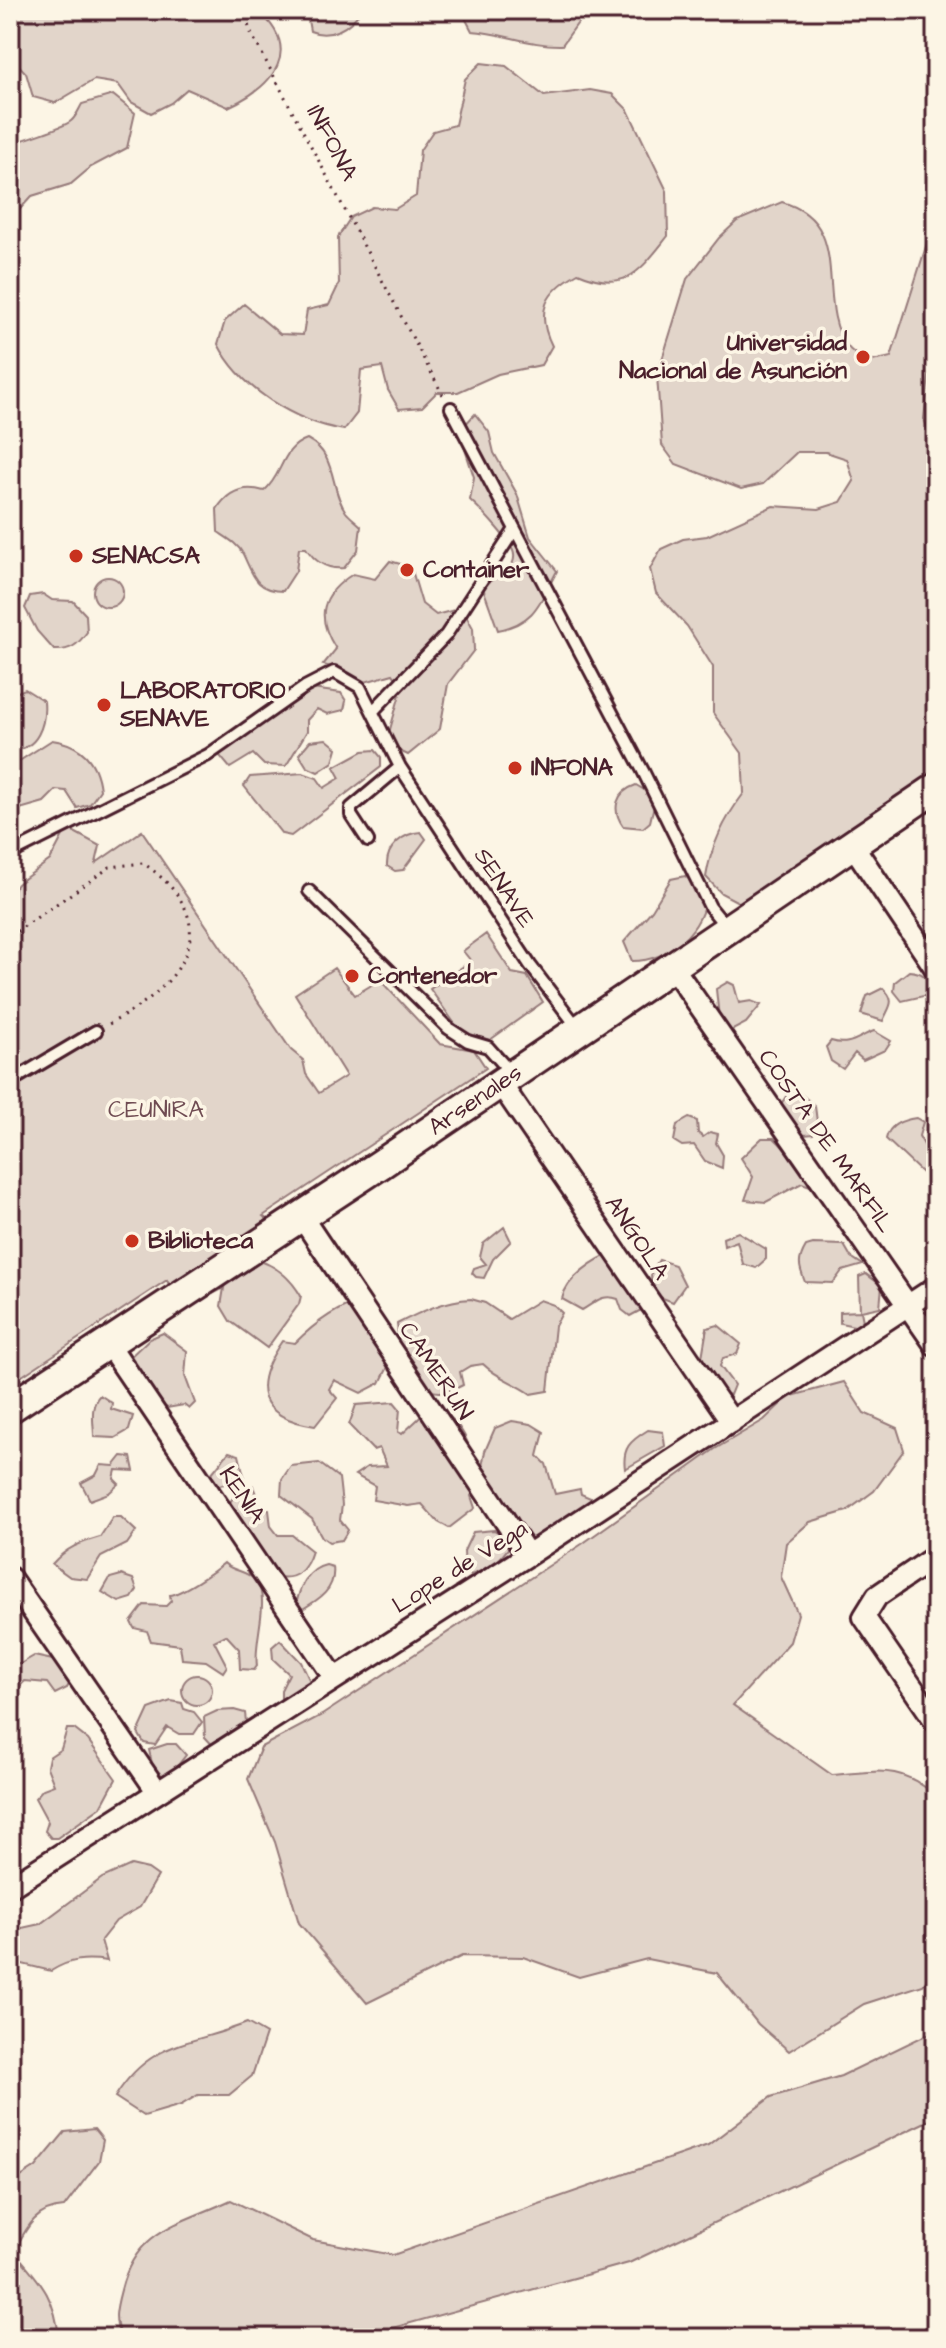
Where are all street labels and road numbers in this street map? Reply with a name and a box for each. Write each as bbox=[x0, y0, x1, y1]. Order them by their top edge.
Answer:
street label: INFONA bbox=[298, 99, 366, 187]
street label: SENAVE bbox=[465, 841, 543, 935]
street label: COSTA DE MARFIL bbox=[750, 1042, 902, 1240]
street label: Arsenales bbox=[422, 1056, 529, 1144]
street label: ANGOLA bbox=[596, 1189, 678, 1287]
street label: CAMERUN bbox=[391, 1315, 481, 1427]
street label: KENIA bbox=[210, 1459, 274, 1531]
street label: Lope de Vega bbox=[386, 1512, 535, 1623]

